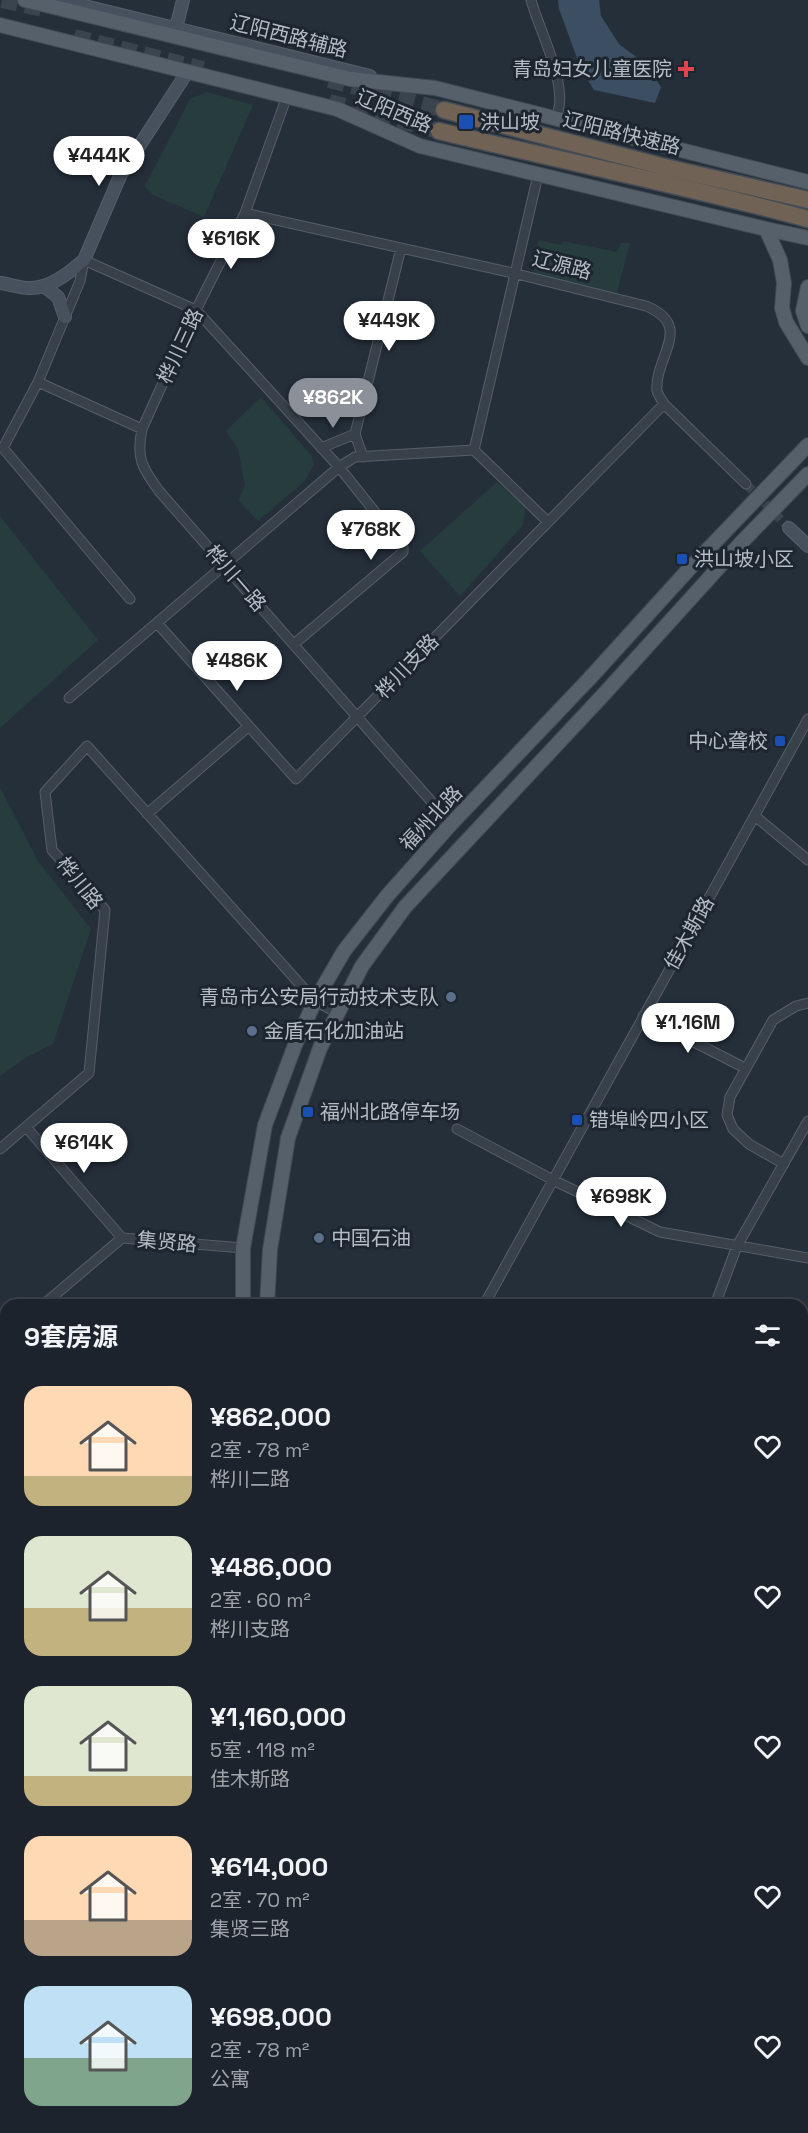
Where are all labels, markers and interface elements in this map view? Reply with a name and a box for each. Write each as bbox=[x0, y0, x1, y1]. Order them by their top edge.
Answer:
street label: 辽阳西路辅路 bbox=[228, 9, 350, 63]
place label: 青岛妇女儿童医院 bbox=[512, 56, 672, 82]
marker: 青岛妇女儿童医院 bbox=[677, 60, 695, 78]
street label: 辽阳西路 bbox=[352, 83, 436, 139]
street label: 辽阳路快速路 bbox=[561, 106, 683, 160]
place label: 洪山坡 bbox=[480, 109, 540, 135]
marker: 洪山坡 bbox=[457, 113, 475, 131]
pin: ¥444K bbox=[57, 136, 141, 187]
text: ¥444K bbox=[67, 142, 131, 168]
pin: ¥616K bbox=[189, 219, 273, 270]
text: ¥616K bbox=[202, 225, 260, 251]
street label: 辽源路 bbox=[530, 245, 594, 285]
pin: ¥449K bbox=[347, 301, 431, 352]
street label: 桦川三路 bbox=[151, 304, 209, 388]
text: ¥449K bbox=[358, 307, 420, 333]
pin: ¥862K bbox=[291, 378, 375, 429]
text: ¥862K bbox=[302, 384, 364, 410]
pin: ¥768K bbox=[329, 510, 413, 561]
text: ¥768K bbox=[341, 516, 401, 542]
street label: 桦川一路 bbox=[200, 539, 272, 617]
place label: 洪山坡小区 bbox=[694, 546, 794, 572]
marker: 洪山坡小区 bbox=[675, 552, 689, 566]
street label: 桦川支路 bbox=[370, 628, 444, 704]
pin: ¥486K bbox=[195, 641, 279, 692]
text: ¥486K bbox=[206, 647, 268, 673]
place label: 中心聋校 bbox=[688, 728, 768, 754]
marker: 中心聋校 bbox=[773, 734, 787, 748]
street label: 福州北路 bbox=[394, 780, 468, 856]
street label: 桦川路 bbox=[51, 852, 109, 914]
street label: 佳木斯路 bbox=[658, 892, 720, 974]
place label: 青岛市公安局行动技术支队 bbox=[199, 984, 439, 1010]
marker: 青岛市公安局行动技术支队 bbox=[444, 990, 458, 1004]
pin: ¥1.16M bbox=[639, 1003, 737, 1054]
text: ¥1.16M bbox=[655, 1009, 721, 1035]
place label: 金盾石化加油站 bbox=[264, 1018, 404, 1044]
marker: 金盾石化加油站 bbox=[245, 1024, 259, 1038]
place label: 福州北路停车场 bbox=[320, 1099, 460, 1125]
marker: 福州北路停车场 bbox=[301, 1105, 315, 1119]
place label: 错埠岭四小区 bbox=[589, 1107, 709, 1133]
marker: 错埠岭四小区 bbox=[570, 1113, 584, 1127]
pin: ¥614K bbox=[42, 1123, 126, 1174]
text: ¥614K bbox=[55, 1129, 113, 1155]
pin: ¥698K bbox=[579, 1177, 663, 1228]
text: ¥698K bbox=[590, 1183, 652, 1209]
place label: 中国石油 bbox=[331, 1225, 411, 1251]
street label: 集贤路 bbox=[136, 1226, 198, 1258]
marker: 中国石油 bbox=[312, 1231, 326, 1245]
icon: filters bbox=[751, 1319, 784, 1352]
text: 9套房源 bbox=[24, 1320, 118, 1354]
text: ¥862,000 bbox=[210, 1400, 331, 1434]
icon: home bbox=[72, 1410, 144, 1482]
icon: heart bbox=[751, 1430, 784, 1463]
text: 2室 · 78 m² bbox=[210, 1437, 309, 1463]
text: 桦川二路 bbox=[210, 1466, 290, 1492]
text: ¥486,000 bbox=[210, 1550, 332, 1584]
icon: home bbox=[72, 1560, 144, 1632]
icon: heart bbox=[751, 1580, 784, 1613]
text: 2室 · 60 m² bbox=[210, 1587, 311, 1613]
text: 桦川支路 bbox=[210, 1616, 290, 1642]
text: ¥1,160,000 bbox=[210, 1700, 346, 1734]
icon: home bbox=[72, 1710, 144, 1782]
icon: heart bbox=[751, 1730, 784, 1763]
text: 5室 · 118 m² bbox=[210, 1737, 315, 1763]
text: 佳木斯路 bbox=[210, 1766, 290, 1792]
text: ¥614,000 bbox=[210, 1850, 328, 1884]
icon: home bbox=[72, 1860, 144, 1932]
icon: heart bbox=[751, 1880, 784, 1913]
text: 2室 · 70 m² bbox=[210, 1887, 310, 1913]
text: 集贤三路 bbox=[210, 1916, 290, 1942]
text: ¥698,000 bbox=[210, 2000, 332, 2034]
icon: home bbox=[72, 2010, 144, 2082]
icon: heart bbox=[751, 2030, 784, 2063]
text: 2室 · 78 m² bbox=[210, 2037, 309, 2063]
text: 公寓 bbox=[210, 2066, 250, 2092]

